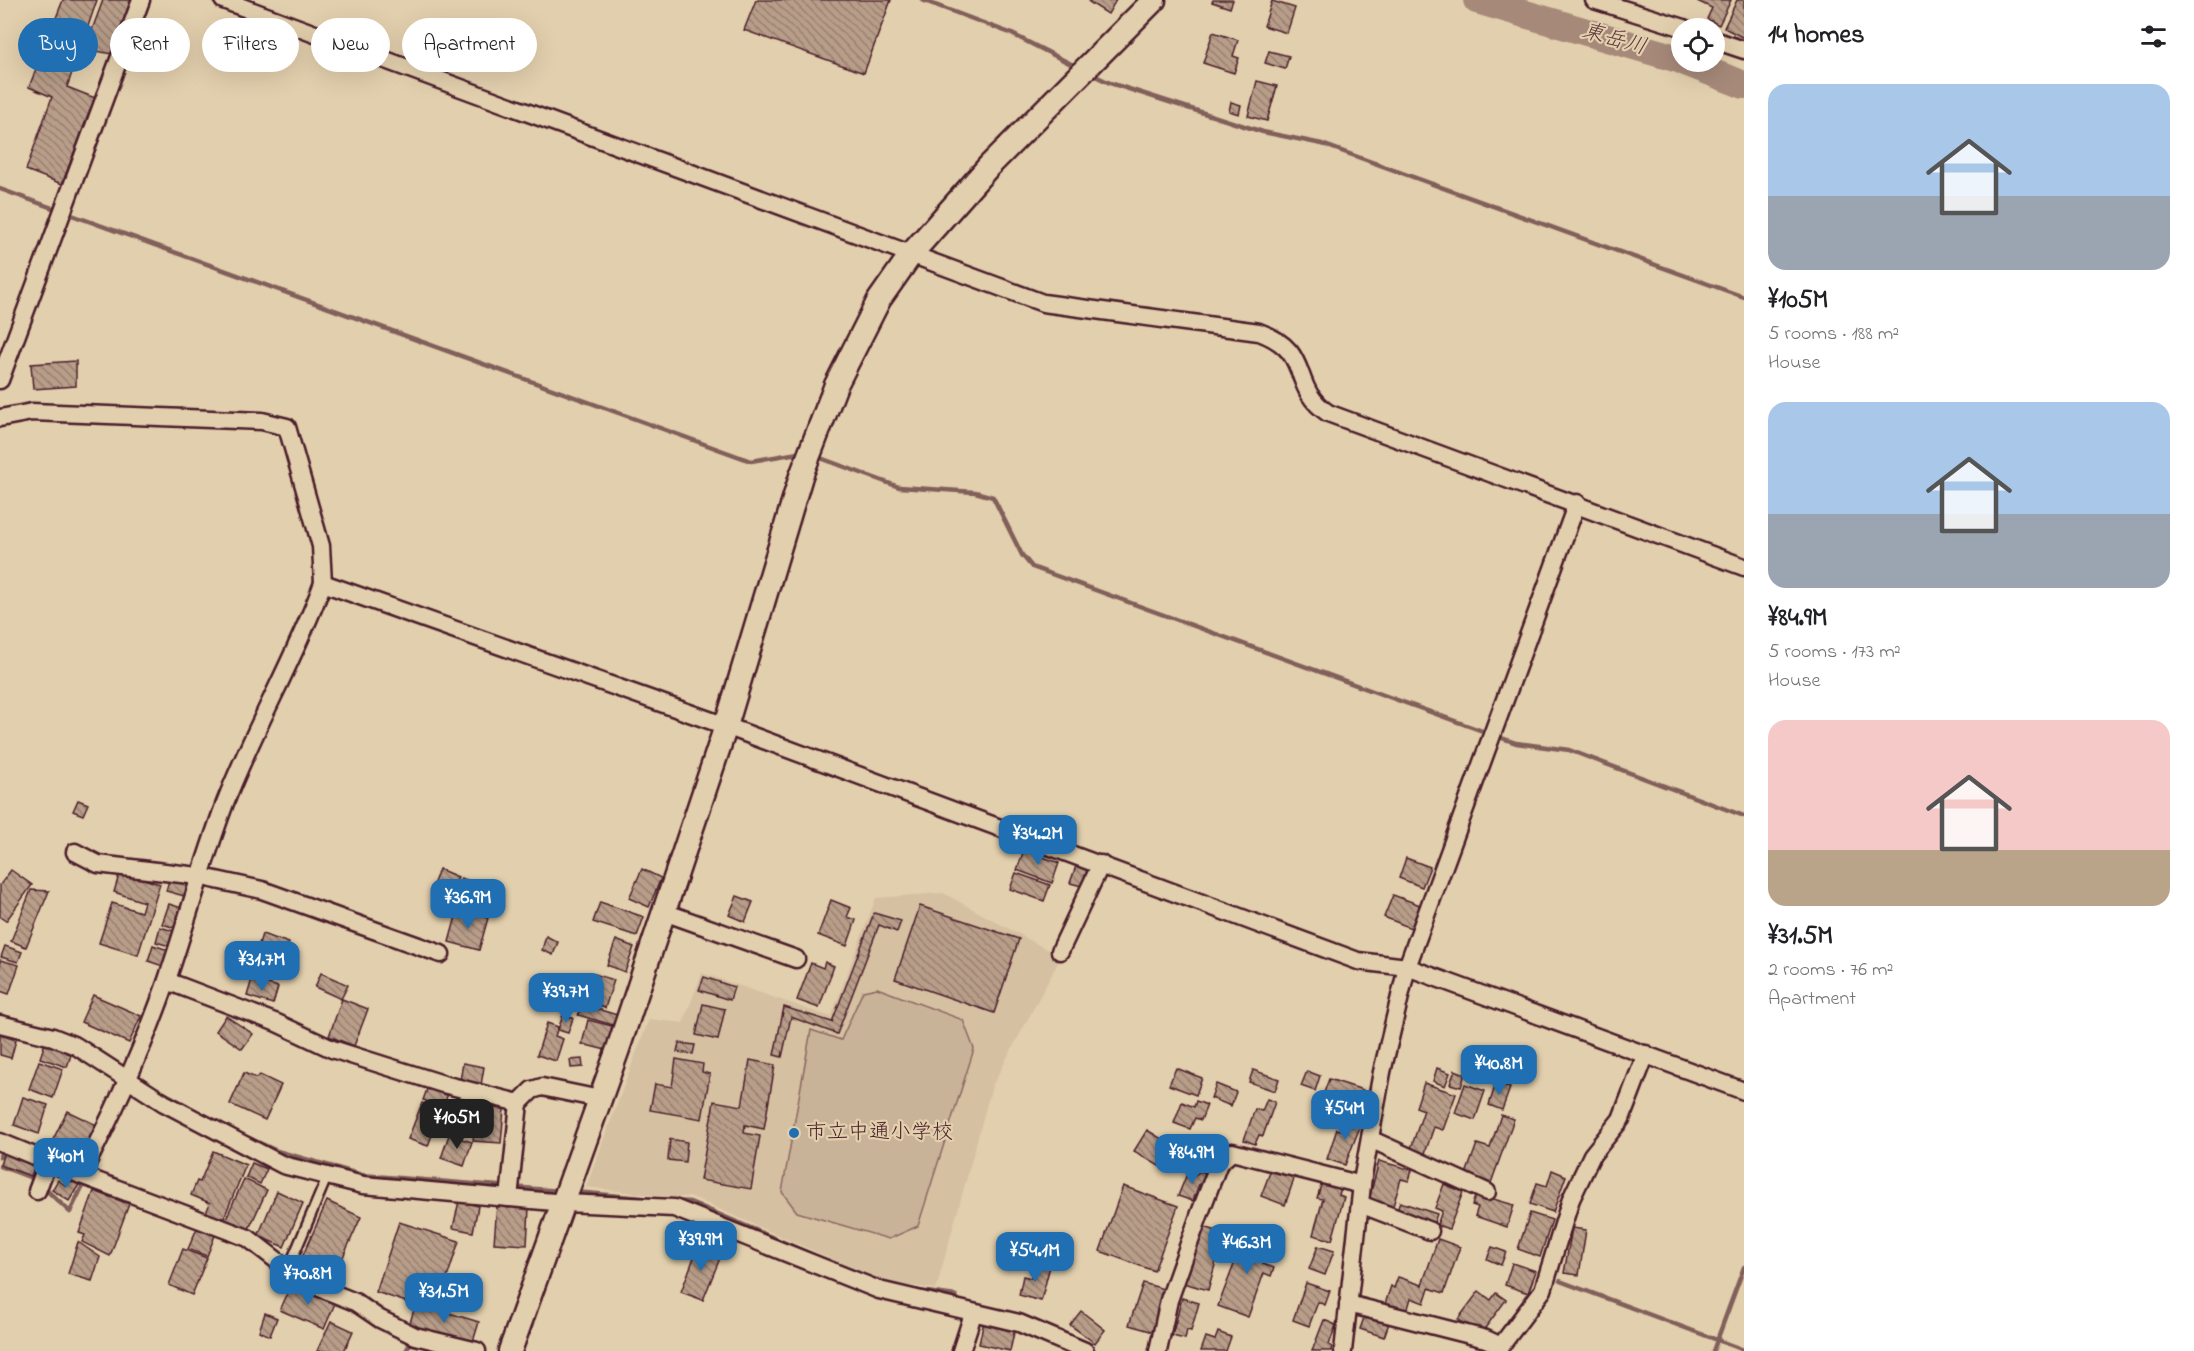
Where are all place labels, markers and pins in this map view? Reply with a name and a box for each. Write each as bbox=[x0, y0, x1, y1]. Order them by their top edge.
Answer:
pin: ¥34.2M bbox=[989, 815, 1087, 866]
pin: ¥36.9M bbox=[419, 879, 517, 930]
pin: ¥31.7M bbox=[213, 941, 311, 992]
pin: ¥39.7M bbox=[517, 973, 615, 1024]
pin: ¥40.8M bbox=[1450, 1045, 1548, 1096]
pin: ¥54M bbox=[1309, 1090, 1381, 1141]
pin: ¥105M bbox=[415, 1099, 499, 1150]
place label: 市立中通小学校 bbox=[806, 1118, 953, 1148]
marker: 市立中通小学校 bbox=[787, 1126, 801, 1140]
pin: ¥84.9M bbox=[1143, 1134, 1241, 1185]
pin: ¥40M bbox=[30, 1138, 102, 1189]
pin: ¥39.9M bbox=[652, 1221, 750, 1272]
pin: ¥46.3M bbox=[1198, 1224, 1296, 1275]
pin: ¥54.1M bbox=[986, 1232, 1084, 1283]
pin: ¥70.8M bbox=[259, 1255, 357, 1306]
pin: ¥31.5M bbox=[395, 1273, 493, 1324]

